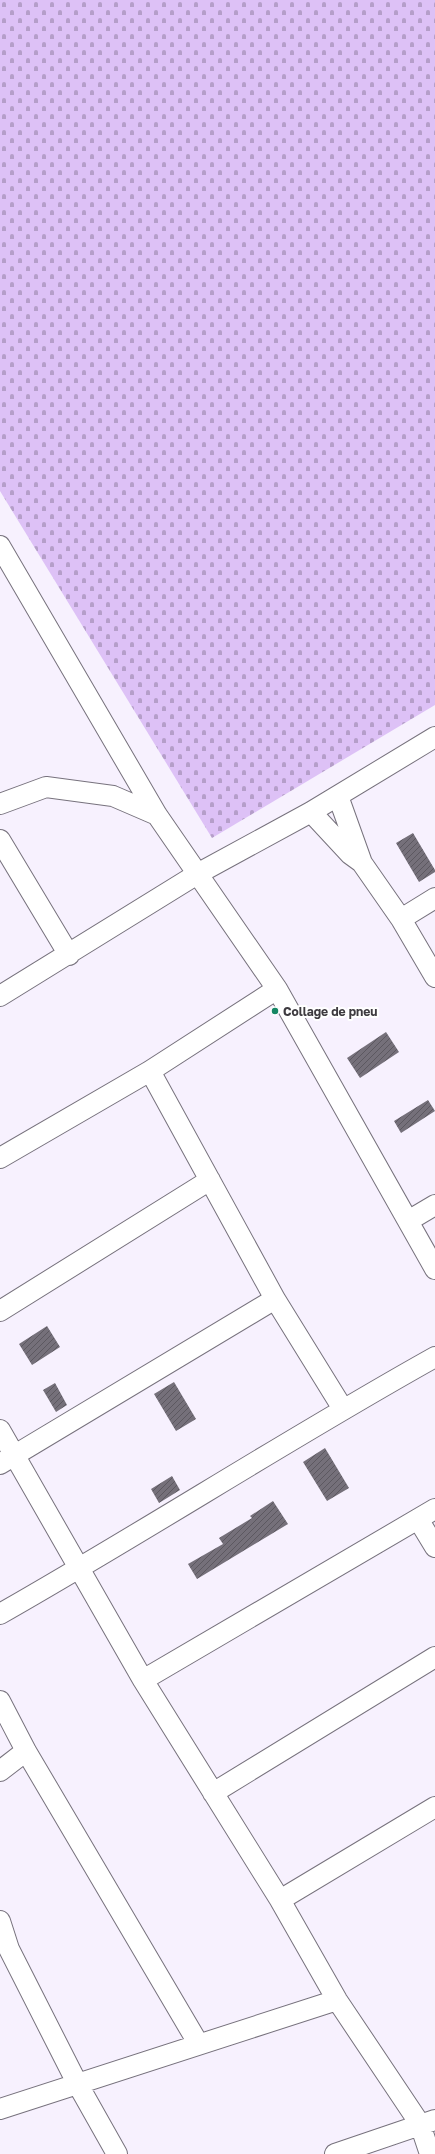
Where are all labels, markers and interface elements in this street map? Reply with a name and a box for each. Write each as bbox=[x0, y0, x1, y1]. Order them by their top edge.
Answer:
place label: Collage de pneu bbox=[283, 1004, 378, 1019]
marker: Collage de pneu bbox=[270, 1006, 280, 1016]

